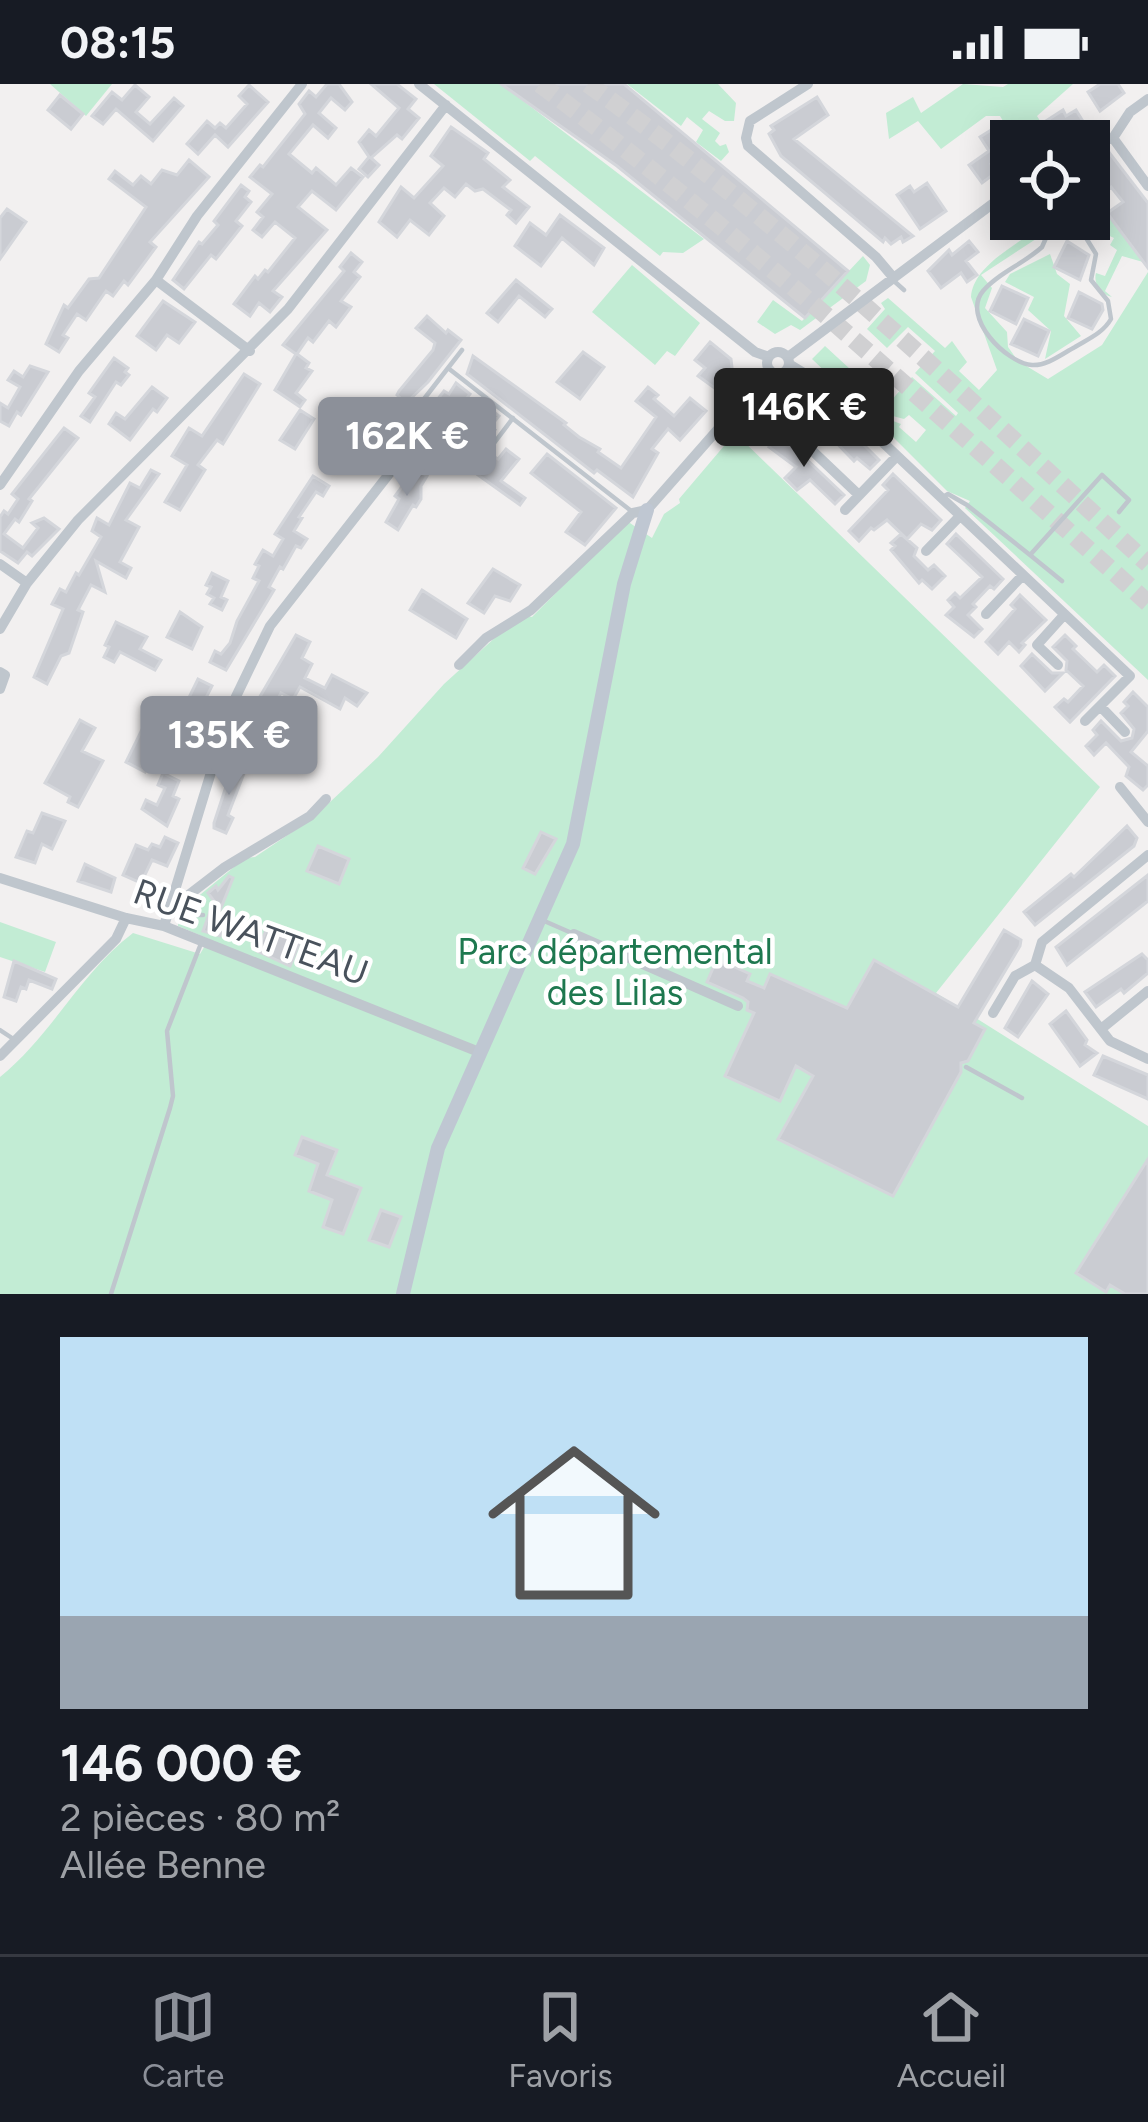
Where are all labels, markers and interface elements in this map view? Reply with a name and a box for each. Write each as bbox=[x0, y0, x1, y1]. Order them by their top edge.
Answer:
text: 08:15 bbox=[60, 15, 175, 69]
map controls bbox=[990, 120, 1110, 240]
button: locate bbox=[990, 120, 1110, 240]
pin: 146K € bbox=[706, 368, 902, 470]
text: 146K € bbox=[741, 383, 867, 430]
pin: 162K € bbox=[309, 397, 505, 499]
text: 162K € bbox=[345, 412, 469, 459]
pin: 135K € bbox=[131, 696, 327, 798]
text: 135K € bbox=[167, 711, 291, 758]
street label: RUE WATTEAU bbox=[128, 870, 374, 994]
park label: Parc départemental des Lilas bbox=[457, 930, 773, 1014]
icon: home bbox=[466, 1415, 682, 1631]
text: 146 000 € bbox=[60, 1733, 302, 1794]
text: 2 pièces · 80 m² bbox=[60, 1794, 340, 1841]
text: Allée Benne bbox=[60, 1841, 266, 1888]
tab: Carte bbox=[142, 1984, 224, 2095]
tab: Favoris bbox=[508, 1984, 613, 2095]
tab: Accueil bbox=[897, 1984, 1006, 2095]

